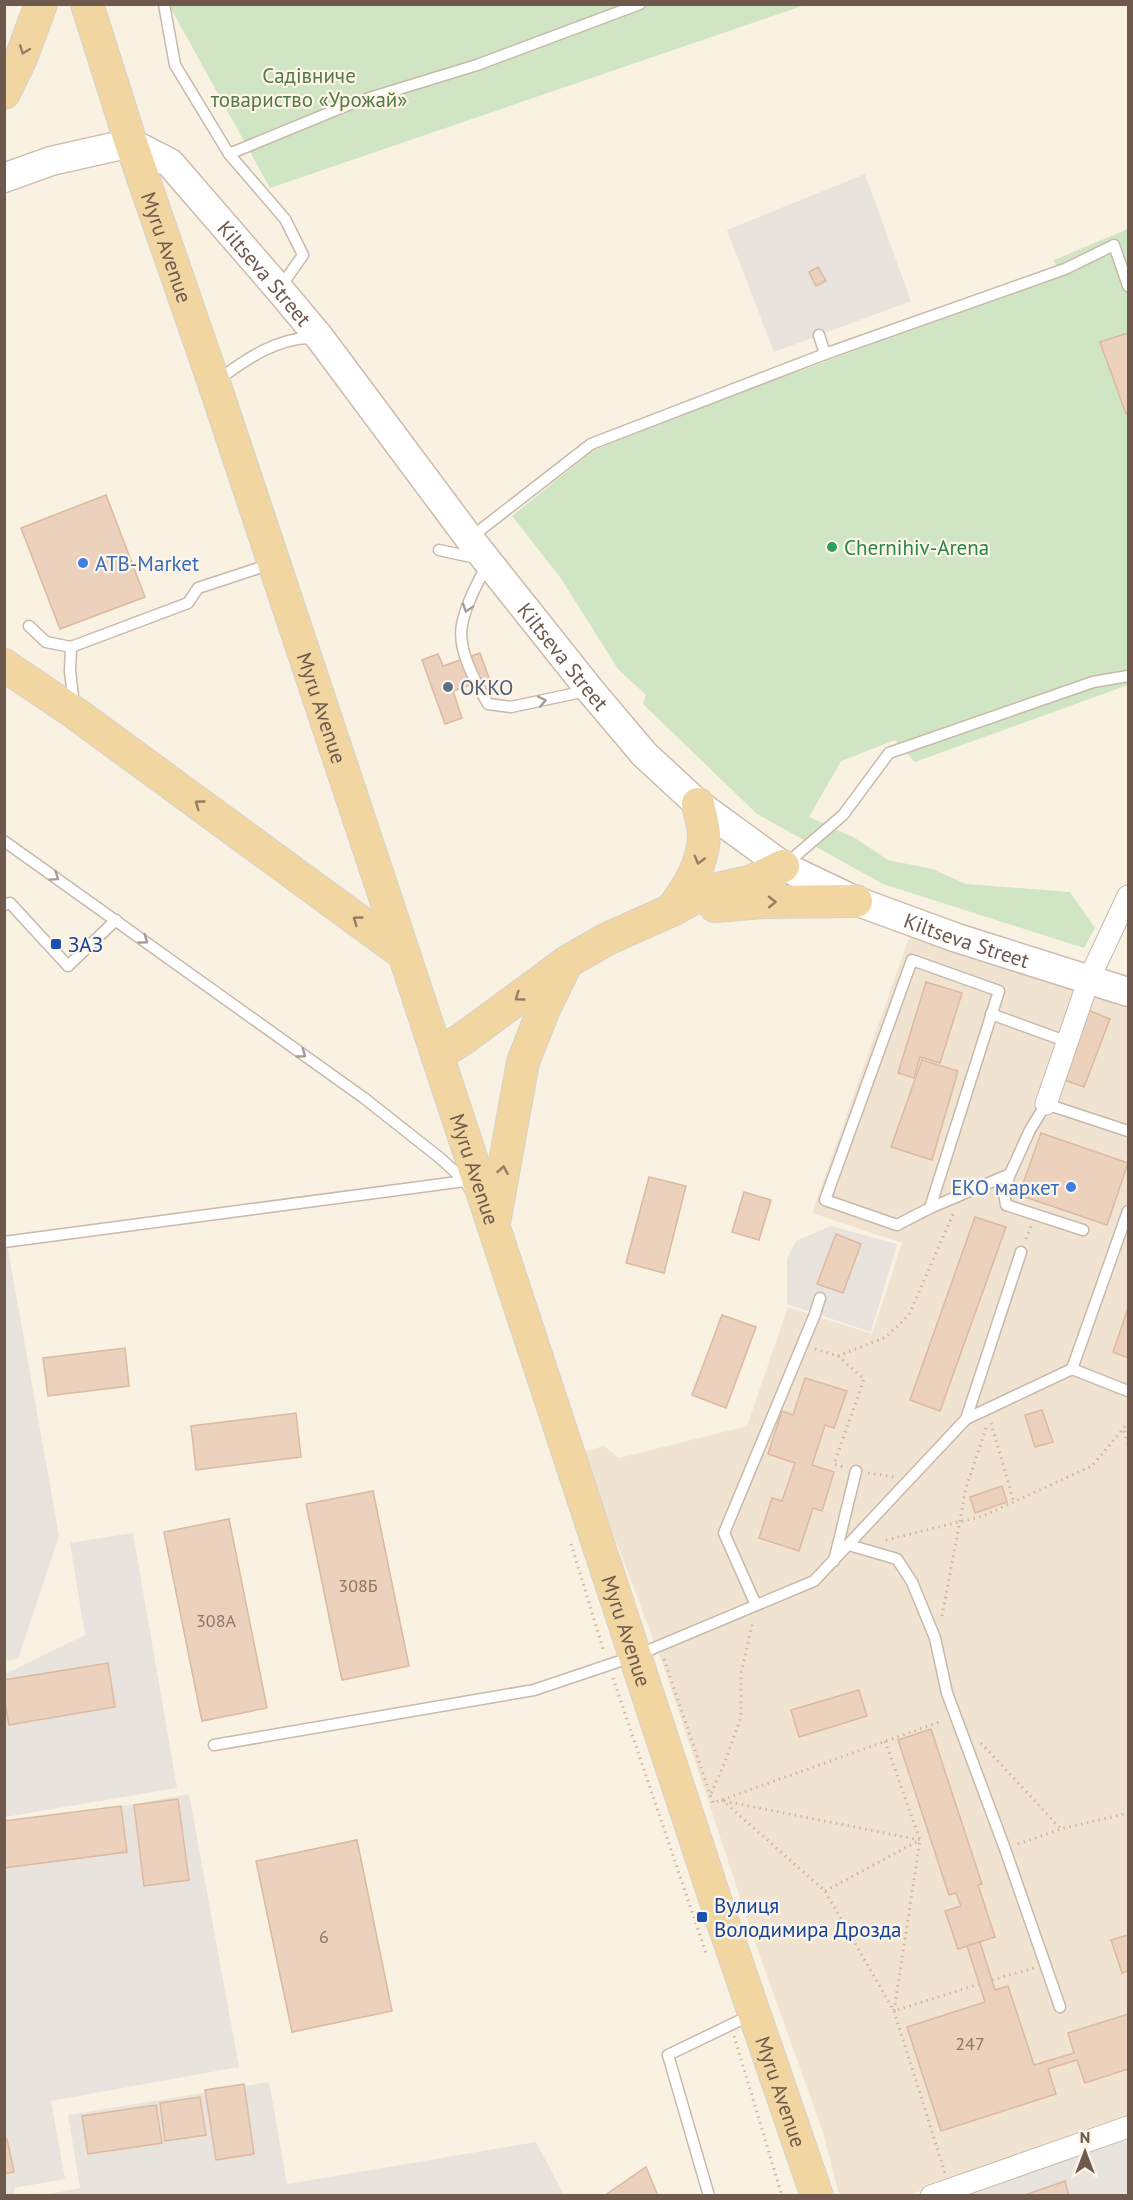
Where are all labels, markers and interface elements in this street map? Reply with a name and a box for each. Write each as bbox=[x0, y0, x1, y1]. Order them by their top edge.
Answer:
one-way arrow bbox=[19, 43, 31, 54]
park label: Садівниче товариство «Урожай» bbox=[211, 62, 407, 113]
street label: Myru Avenue bbox=[135, 188, 199, 306]
street label: Kiltseva Street bbox=[212, 215, 318, 331]
place label: Chernihiv-Arena bbox=[844, 534, 989, 561]
marker: Chernihiv-Arena bbox=[825, 540, 839, 554]
place label: ATB-Market bbox=[95, 550, 199, 577]
marker: ATB-Market bbox=[76, 556, 90, 570]
street label: Kiltseva Street bbox=[512, 597, 615, 716]
one-way arrow bbox=[462, 602, 475, 613]
street label: Myru Avenue bbox=[291, 649, 353, 767]
place label: OKKO bbox=[460, 674, 513, 701]
marker: OKKO bbox=[441, 680, 455, 694]
one-way arrow bbox=[537, 695, 547, 708]
one-way arrow bbox=[195, 800, 206, 811]
one-way arrow bbox=[693, 855, 706, 865]
one-way arrow bbox=[48, 870, 59, 881]
one-way arrow bbox=[768, 895, 777, 908]
street label: Kiltseva Street bbox=[900, 906, 1033, 974]
one-way arrow bbox=[352, 916, 363, 927]
place label: ЗАЗ bbox=[68, 931, 103, 958]
one-way arrow bbox=[137, 933, 148, 944]
marker: ЗАЗ bbox=[49, 937, 63, 951]
one-way arrow bbox=[515, 990, 526, 1001]
one-way arrow bbox=[296, 1047, 307, 1058]
street label: Myru Avenue bbox=[444, 1110, 506, 1228]
one-way arrow bbox=[496, 1165, 509, 1175]
place label: ЕКО маркет bbox=[951, 1174, 1060, 1201]
marker: ЕКО маркет bbox=[1064, 1180, 1078, 1194]
street label: Myru Avenue bbox=[596, 1572, 658, 1690]
house number: 308Б bbox=[338, 1574, 378, 1597]
house number: 308А bbox=[196, 1609, 236, 1632]
place label: Вулиця Володимира Дрозда bbox=[714, 1892, 901, 1943]
marker: Вулиця Володимира Дрозда bbox=[695, 1910, 709, 1924]
house number: 6 bbox=[319, 1925, 329, 1948]
house number: 247 bbox=[955, 2032, 985, 2055]
street label: Myru Avenue bbox=[750, 2033, 813, 2151]
north arrow bbox=[1055, 2122, 1115, 2182]
text: N bbox=[1080, 2127, 1090, 2147]

